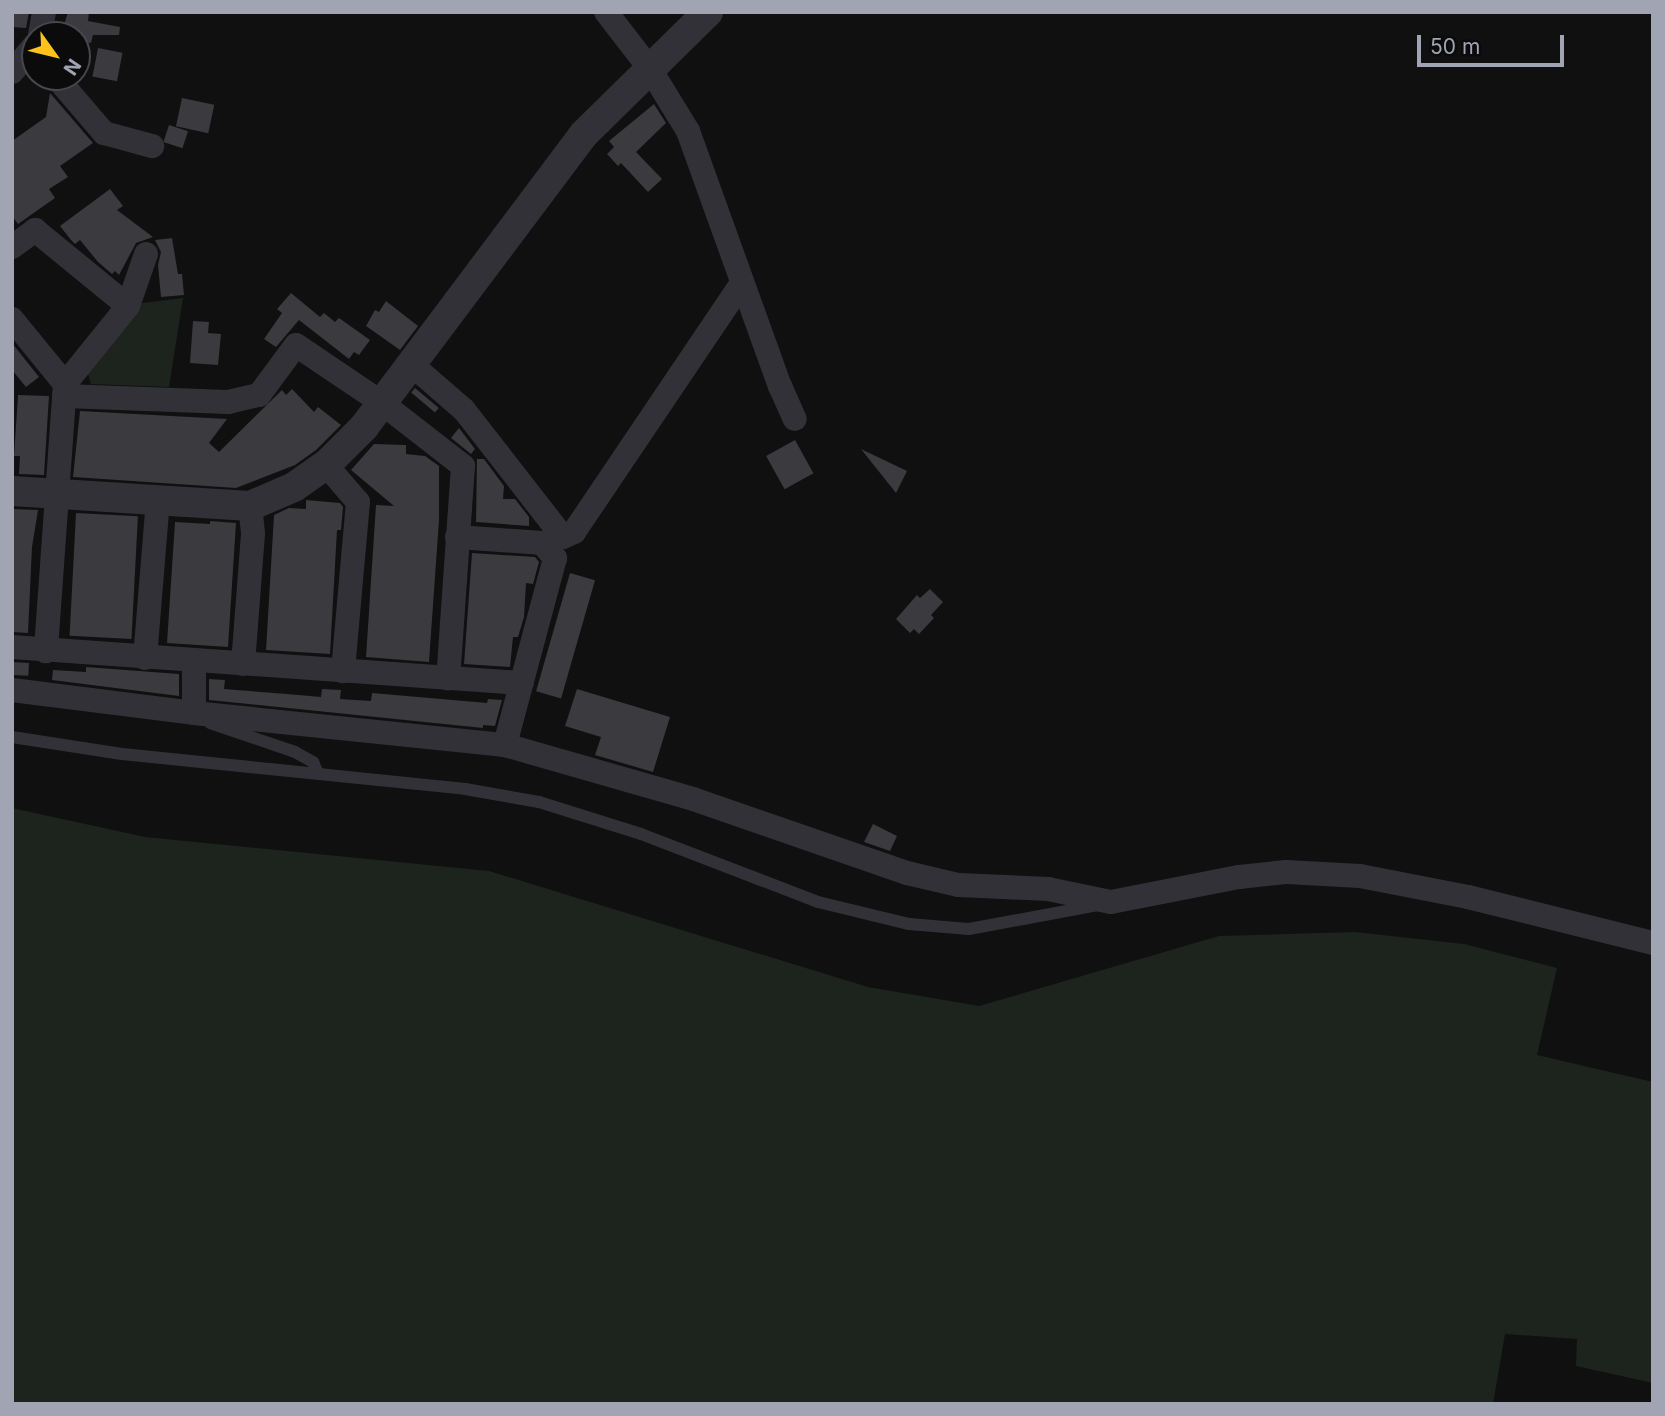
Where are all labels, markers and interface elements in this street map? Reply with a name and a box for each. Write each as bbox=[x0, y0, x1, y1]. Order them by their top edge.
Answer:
north arrow bbox=[21, 21, 91, 91]
scale bar bbox=[1420, 21, 1567, 65]
text: 50 m bbox=[1430, 34, 1480, 59]
text: N bbox=[59, 54, 86, 79]

